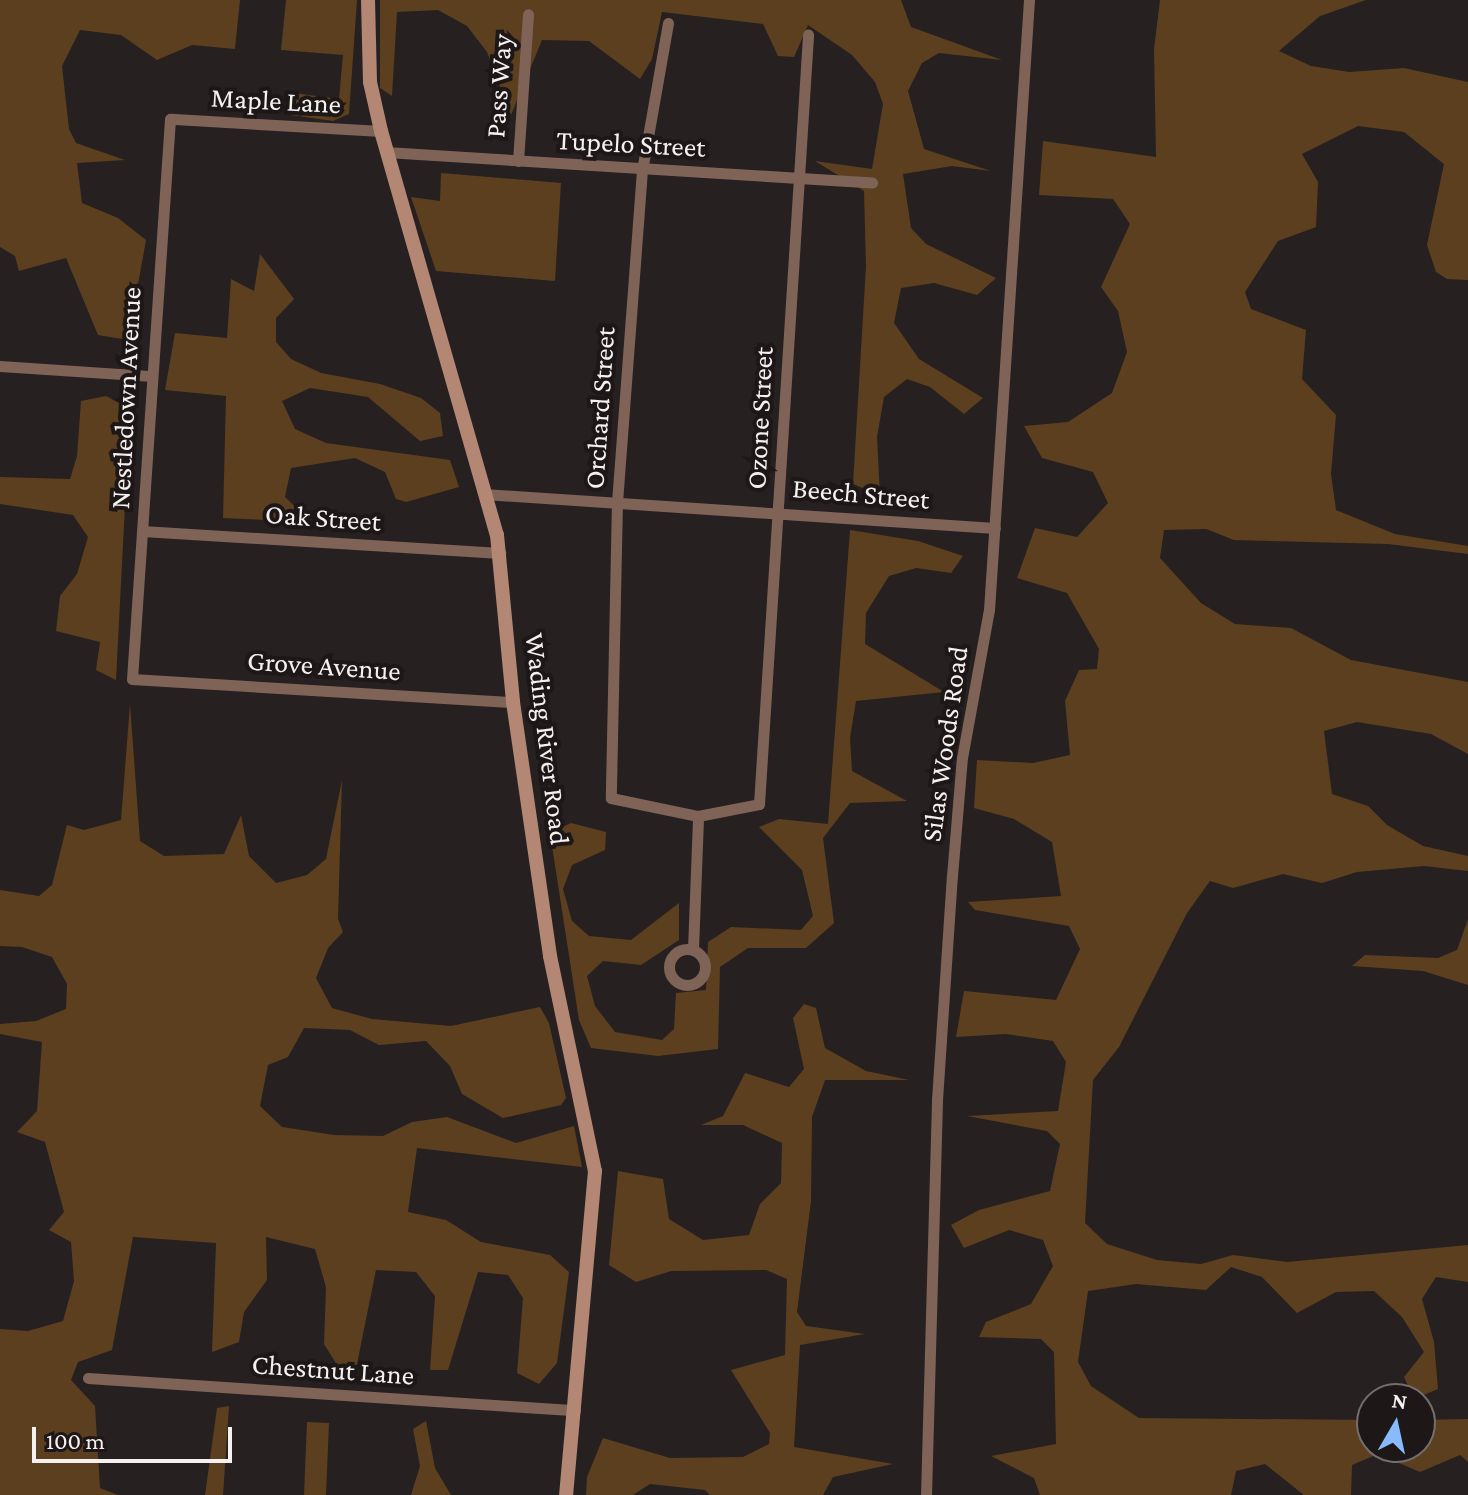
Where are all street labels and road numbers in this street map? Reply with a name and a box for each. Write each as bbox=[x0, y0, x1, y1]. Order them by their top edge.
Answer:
street label: Pass Way bbox=[479, 33, 519, 139]
street label: Maple Lane bbox=[210, 81, 342, 121]
street label: Tupelo Street bbox=[556, 123, 706, 165]
street label: Nestledown Avenue bbox=[103, 286, 149, 510]
street label: Orchard Street bbox=[578, 326, 622, 490]
street label: Ozone Street bbox=[739, 346, 781, 490]
street label: Beech Street bbox=[791, 471, 931, 517]
street label: Oak Street bbox=[264, 497, 382, 539]
street label: Wading River Road bbox=[517, 631, 577, 847]
street label: Grove Avenue bbox=[246, 644, 402, 688]
street label: Silas Woods Road bbox=[915, 644, 975, 844]
street label: Chestnut Lane bbox=[251, 1348, 415, 1392]

